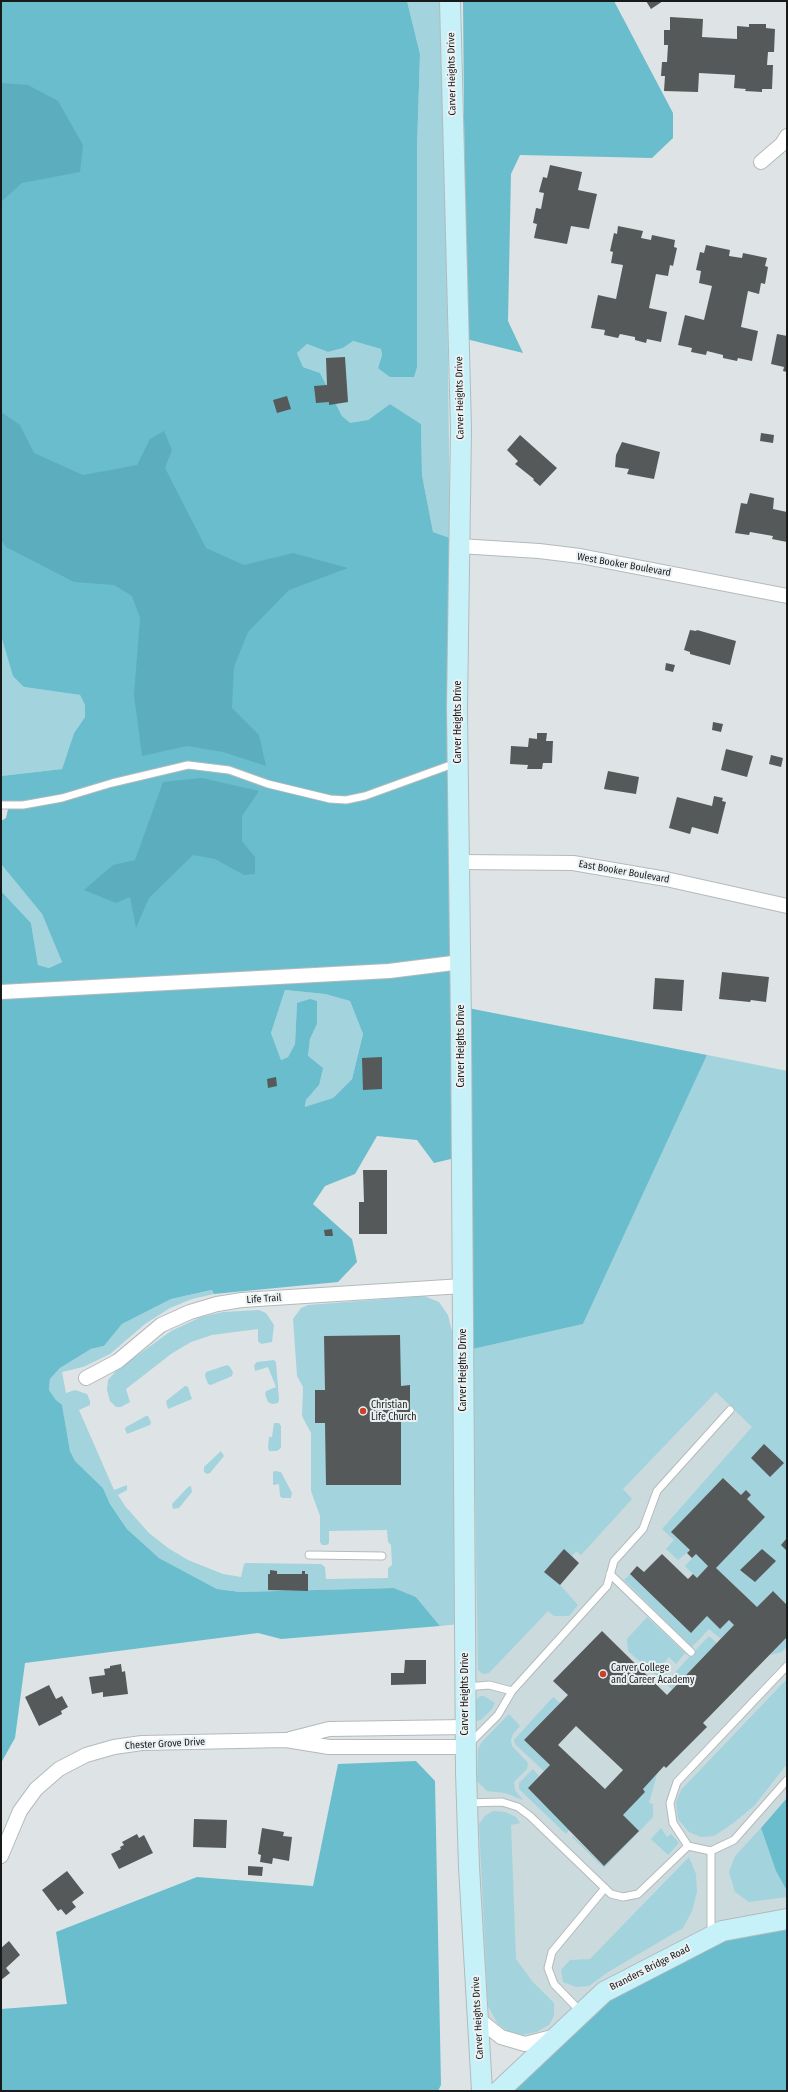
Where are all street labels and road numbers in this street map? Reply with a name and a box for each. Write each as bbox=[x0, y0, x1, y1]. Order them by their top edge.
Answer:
street label: Carver Heights Drive bbox=[445, 32, 459, 116]
street label: Carver Heights Drive bbox=[453, 356, 467, 440]
street label: West Booker Boulevard bbox=[576, 551, 672, 579]
street label: Carver Heights Drive bbox=[452, 680, 464, 764]
street label: East Booker Boulevard bbox=[578, 858, 670, 886]
street label: Carver Heights Drive bbox=[455, 1004, 467, 1088]
street label: Life Trail bbox=[246, 1292, 282, 1306]
street label: Carver Heights Drive bbox=[457, 1328, 469, 1412]
street label: Carver Heights Drive bbox=[459, 1652, 471, 1736]
street label: Chester Grove Drive bbox=[125, 1736, 205, 1752]
street label: Branders Bridge Road bbox=[608, 1943, 692, 1993]
street label: Carver Heights Drive bbox=[470, 1976, 486, 2060]

